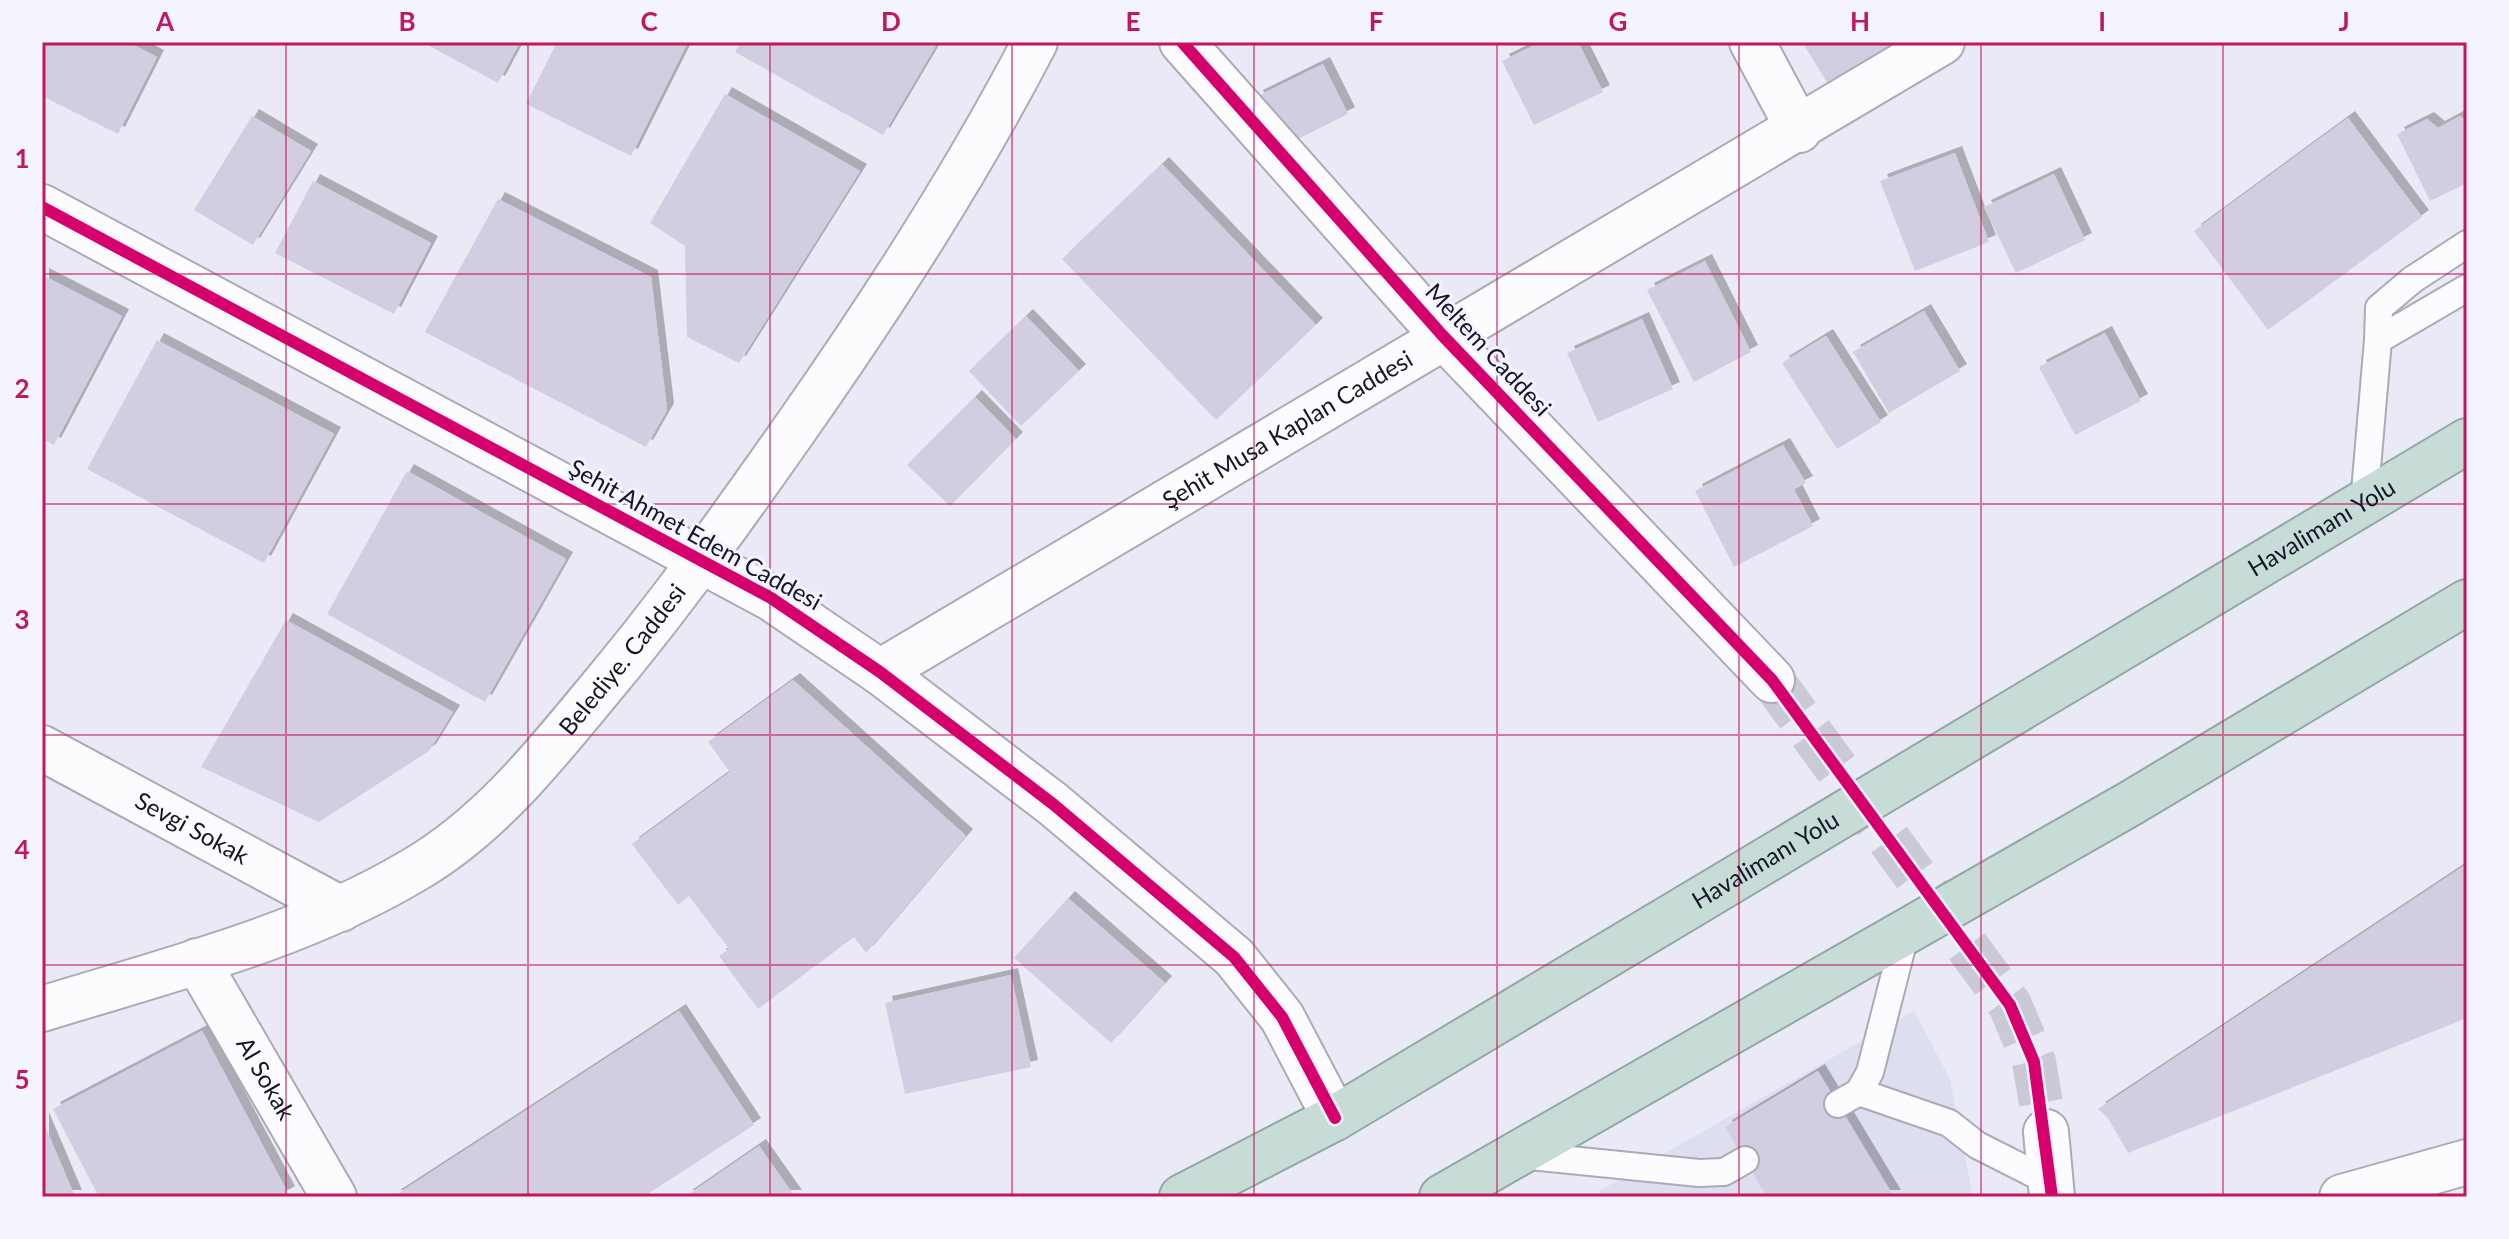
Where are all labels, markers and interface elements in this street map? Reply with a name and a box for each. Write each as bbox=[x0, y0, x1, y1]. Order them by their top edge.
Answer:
text: A bbox=[155, 5, 175, 37]
text: B bbox=[398, 5, 416, 37]
text: C bbox=[640, 5, 658, 37]
text: D bbox=[881, 5, 901, 37]
text: E bbox=[1126, 5, 1140, 37]
text: F bbox=[1369, 5, 1383, 37]
text: G bbox=[1609, 5, 1627, 37]
text: H bbox=[1850, 5, 1870, 37]
text: I bbox=[2098, 5, 2106, 37]
text: J bbox=[2338, 5, 2350, 37]
text: 1 bbox=[14, 142, 30, 174]
street label: Meltem Caddesi bbox=[1420, 277, 1558, 421]
street label: Şehit Musa Kaplan Caddesi bbox=[1157, 344, 1417, 514]
text: 2 bbox=[14, 372, 30, 404]
street label: Şehit Ahmet Edem Caddesi bbox=[564, 452, 827, 615]
street label: Havalimanı Yolu bbox=[2242, 471, 2400, 582]
street label: Belediye. Caddesi bbox=[552, 578, 691, 741]
text: 3 bbox=[14, 603, 30, 635]
street label: Sevgi Sokak bbox=[131, 785, 255, 870]
street label: Havalimanı Yolu bbox=[1686, 804, 1844, 914]
text: 4 bbox=[14, 833, 30, 865]
street label: Al Sokak bbox=[231, 1031, 302, 1125]
text: 5 bbox=[14, 1063, 30, 1095]

